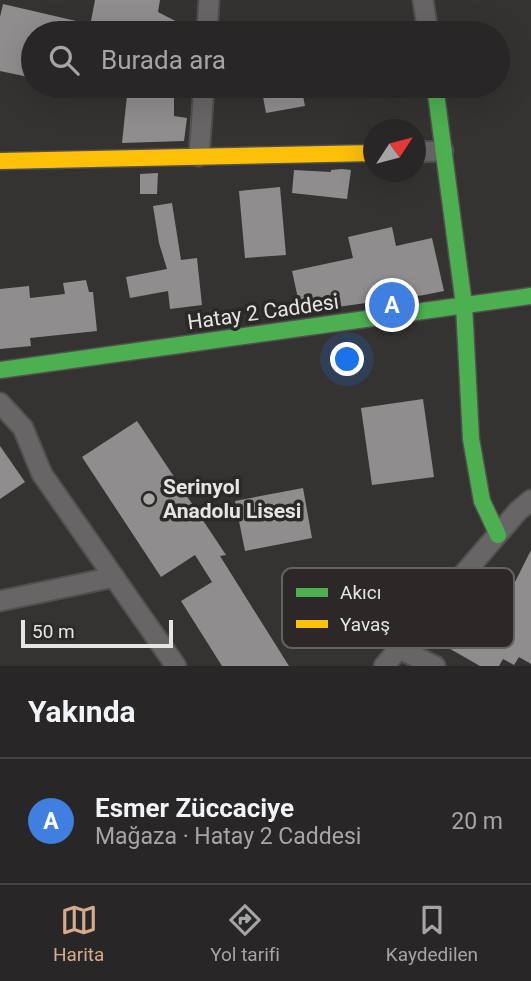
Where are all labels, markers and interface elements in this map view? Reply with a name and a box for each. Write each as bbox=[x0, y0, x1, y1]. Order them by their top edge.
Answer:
search box bbox=[21, 21, 510, 98]
icon: search bbox=[45, 41, 83, 79]
text: Burada ara bbox=[101, 45, 226, 75]
north arrow bbox=[363, 119, 426, 182]
pin: A bbox=[369, 279, 415, 331]
street label: Hatay 2 Caddesi bbox=[186, 290, 340, 334]
your location bbox=[330, 342, 364, 376]
place label: Serinyol Anadolu Lisesi bbox=[163, 475, 301, 523]
marker: Serinyol Anadolu Lisesi bbox=[141, 491, 157, 507]
legend bbox=[282, 568, 514, 648]
text: Akıcı bbox=[340, 581, 381, 604]
text: Yavaş bbox=[340, 613, 390, 636]
scale bar bbox=[21, 617, 173, 649]
text: 50 m bbox=[32, 620, 75, 643]
text: Yakında bbox=[28, 694, 136, 729]
text: Esmer Züccaciye bbox=[95, 793, 294, 823]
text: A bbox=[43, 808, 59, 835]
text: 20 m bbox=[451, 808, 503, 835]
text: Mağaza · Hatay 2 Caddesi bbox=[95, 823, 361, 850]
tab: Harita bbox=[53, 901, 104, 966]
tab: Yol tarifi bbox=[210, 901, 280, 966]
tab: Kaydedilen bbox=[386, 901, 478, 966]

